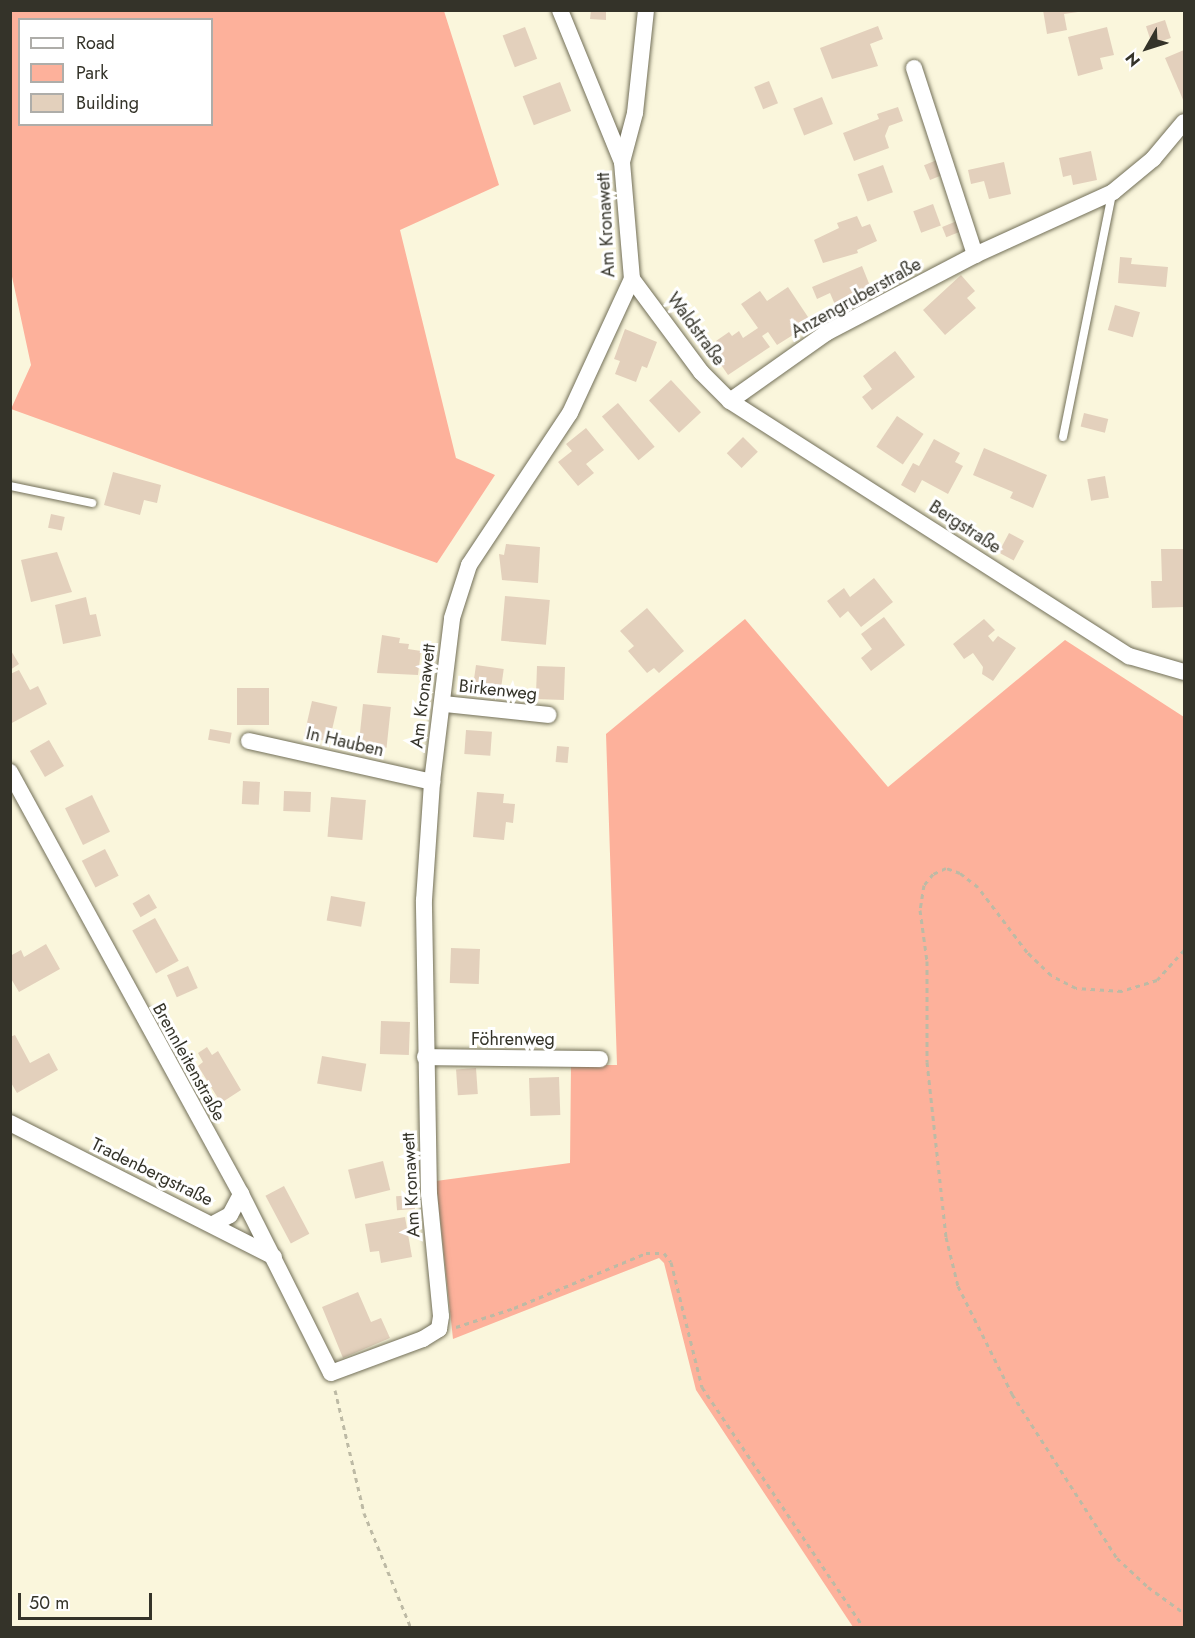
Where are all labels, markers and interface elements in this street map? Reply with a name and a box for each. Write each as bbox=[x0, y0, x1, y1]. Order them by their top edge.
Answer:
legend bbox=[18, 18, 213, 126]
north arrow bbox=[1117, 18, 1177, 78]
text: Road bbox=[76, 30, 115, 56]
text: N bbox=[1120, 47, 1146, 72]
text: Park bbox=[76, 60, 108, 86]
text: Building bbox=[76, 90, 139, 116]
street label: Am Kronawett bbox=[592, 172, 620, 278]
street label: Anzengruberstraße bbox=[787, 253, 925, 343]
street label: Waldstraße bbox=[662, 288, 730, 370]
street label: Bergstraße bbox=[925, 496, 1005, 558]
street label: Am Kronawett bbox=[406, 643, 440, 749]
street label: Birkenweg bbox=[458, 675, 538, 705]
street label: In Hauben bbox=[304, 723, 386, 761]
street label: Brennleitenstraße bbox=[148, 999, 230, 1125]
street label: Föhrenweg bbox=[471, 1028, 555, 1050]
street label: Am Kronawett bbox=[397, 1132, 425, 1238]
street label: Tradenbergstraße bbox=[88, 1133, 216, 1211]
scale bar bbox=[21, 1581, 154, 1619]
text: 50 m bbox=[29, 1590, 69, 1616]

